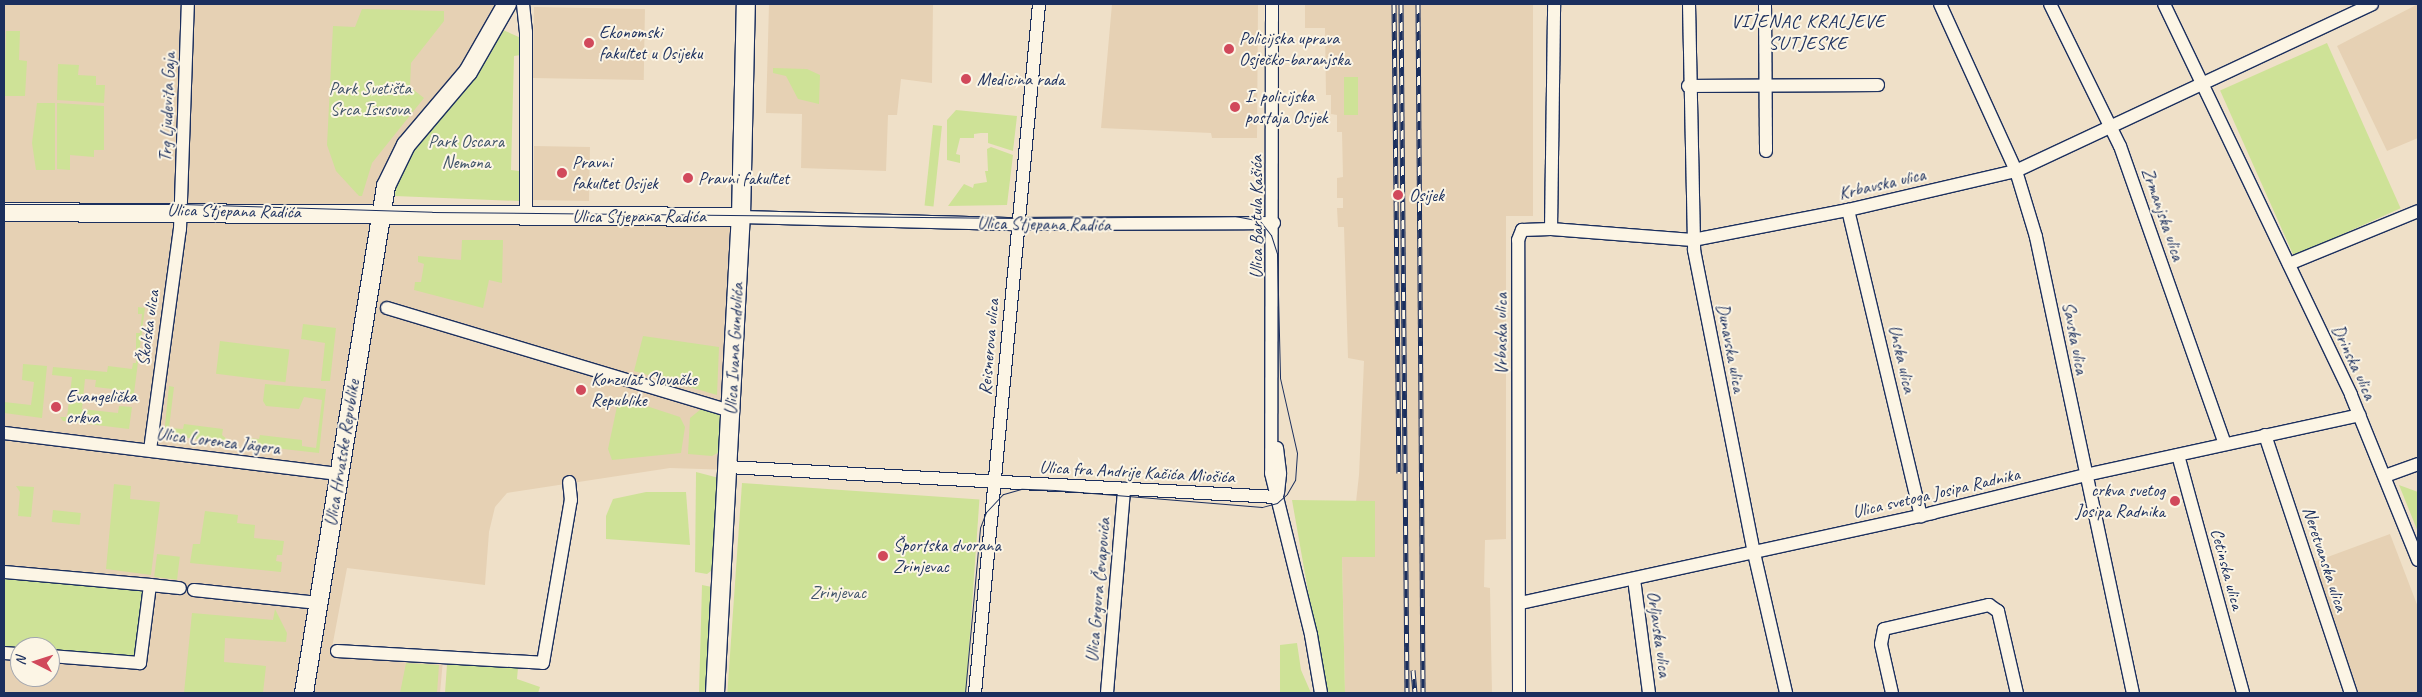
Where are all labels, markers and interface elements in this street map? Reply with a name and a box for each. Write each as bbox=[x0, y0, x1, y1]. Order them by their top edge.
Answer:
district label: VIJENAC KRALJEVE SUTJESKE bbox=[1729, 11, 1887, 55]
place label: Ekonomski fakultet u Osijeku bbox=[599, 22, 703, 64]
place label: Policijska uprava Osječko-baranjska bbox=[1239, 28, 1350, 70]
marker: Ekonomski fakultet u Osijeku bbox=[583, 37, 595, 49]
marker: Policijska uprava Osječko-baranjska bbox=[1223, 43, 1235, 55]
street label: Trg Ljudevita Gaja bbox=[154, 52, 180, 162]
place label: Medicina rada bbox=[977, 68, 1065, 90]
marker: Medicina rada bbox=[959, 72, 973, 86]
park label: Park Svetišta Srca Isusova bbox=[329, 78, 411, 120]
place label: I. policijska postaja Osijek bbox=[1245, 86, 1328, 128]
marker: I. policijska postaja Osijek bbox=[1229, 101, 1241, 113]
park label: Park Oscara Nemona bbox=[428, 131, 504, 173]
place label: Pravni fakultet Osijek bbox=[572, 152, 658, 194]
street label: Ulica Bartula Kašića bbox=[1245, 155, 1267, 279]
street label: Krbavska ulica bbox=[1837, 164, 1927, 204]
street label: Zrmanjska ulica bbox=[2137, 165, 2189, 263]
marker: Pravni fakultet Osijek bbox=[556, 167, 568, 179]
place label: Pravni fakultet bbox=[698, 167, 789, 189]
marker: Pravni fakultet bbox=[682, 172, 694, 184]
place label: Osijek bbox=[1409, 184, 1444, 206]
marker: Osijek bbox=[1391, 188, 1405, 202]
street label: Ulica Stjepana Radića bbox=[167, 199, 301, 223]
street label: Ulica Stjepana Radića bbox=[572, 205, 706, 227]
street label: Ulica Stjepana Radića bbox=[977, 212, 1111, 236]
street label: Ulica Ivana Gundulića bbox=[720, 283, 748, 415]
street label: Školska ulica bbox=[132, 289, 164, 367]
street label: Vrbaska ulica bbox=[1490, 293, 1512, 375]
street label: Reisnerova ulica bbox=[974, 298, 1004, 396]
street label: Savska ulica bbox=[2057, 300, 2093, 376]
street label: Dunavska ulica bbox=[1712, 302, 1750, 394]
street label: Drinska ulica bbox=[2327, 321, 2381, 403]
street label: Unska ulica bbox=[1884, 323, 1920, 395]
place label: Konzulat Slovačke Republike bbox=[591, 369, 697, 412]
street label: Ulica Hrvatske Republike bbox=[320, 378, 364, 528]
marker: Konzulat Slovačke Republike bbox=[575, 384, 587, 396]
place label: Evangelička crkva bbox=[66, 386, 137, 428]
marker: Evangelička crkva bbox=[50, 401, 62, 413]
street label: Ulica Lorenza Jägera bbox=[155, 423, 281, 459]
street label: Ulica fra Andrije Kačića Miošića bbox=[1038, 456, 1236, 488]
street label: Ulica svetoga Josipa Radnika bbox=[1850, 463, 2022, 523]
place label: crkva svetog Josipa Radnika bbox=[2075, 480, 2165, 522]
marker: crkva svetog Josipa Radnika bbox=[2169, 495, 2181, 507]
street label: Neretvanska ulica bbox=[2298, 504, 2352, 614]
street label: Ulica Grgura Čevapovića bbox=[1081, 517, 1115, 663]
street label: Cetinska ulica bbox=[2206, 526, 2248, 612]
place label: Športska dvorana Zrinjevac bbox=[893, 535, 1000, 578]
marker: Športska dvorana Zrinjevac bbox=[877, 550, 889, 562]
park label: Zrinjevac bbox=[810, 581, 866, 603]
street label: Orljavska ulica bbox=[1642, 590, 1676, 678]
north arrow bbox=[10, 637, 60, 687]
text: N bbox=[12, 656, 29, 666]

